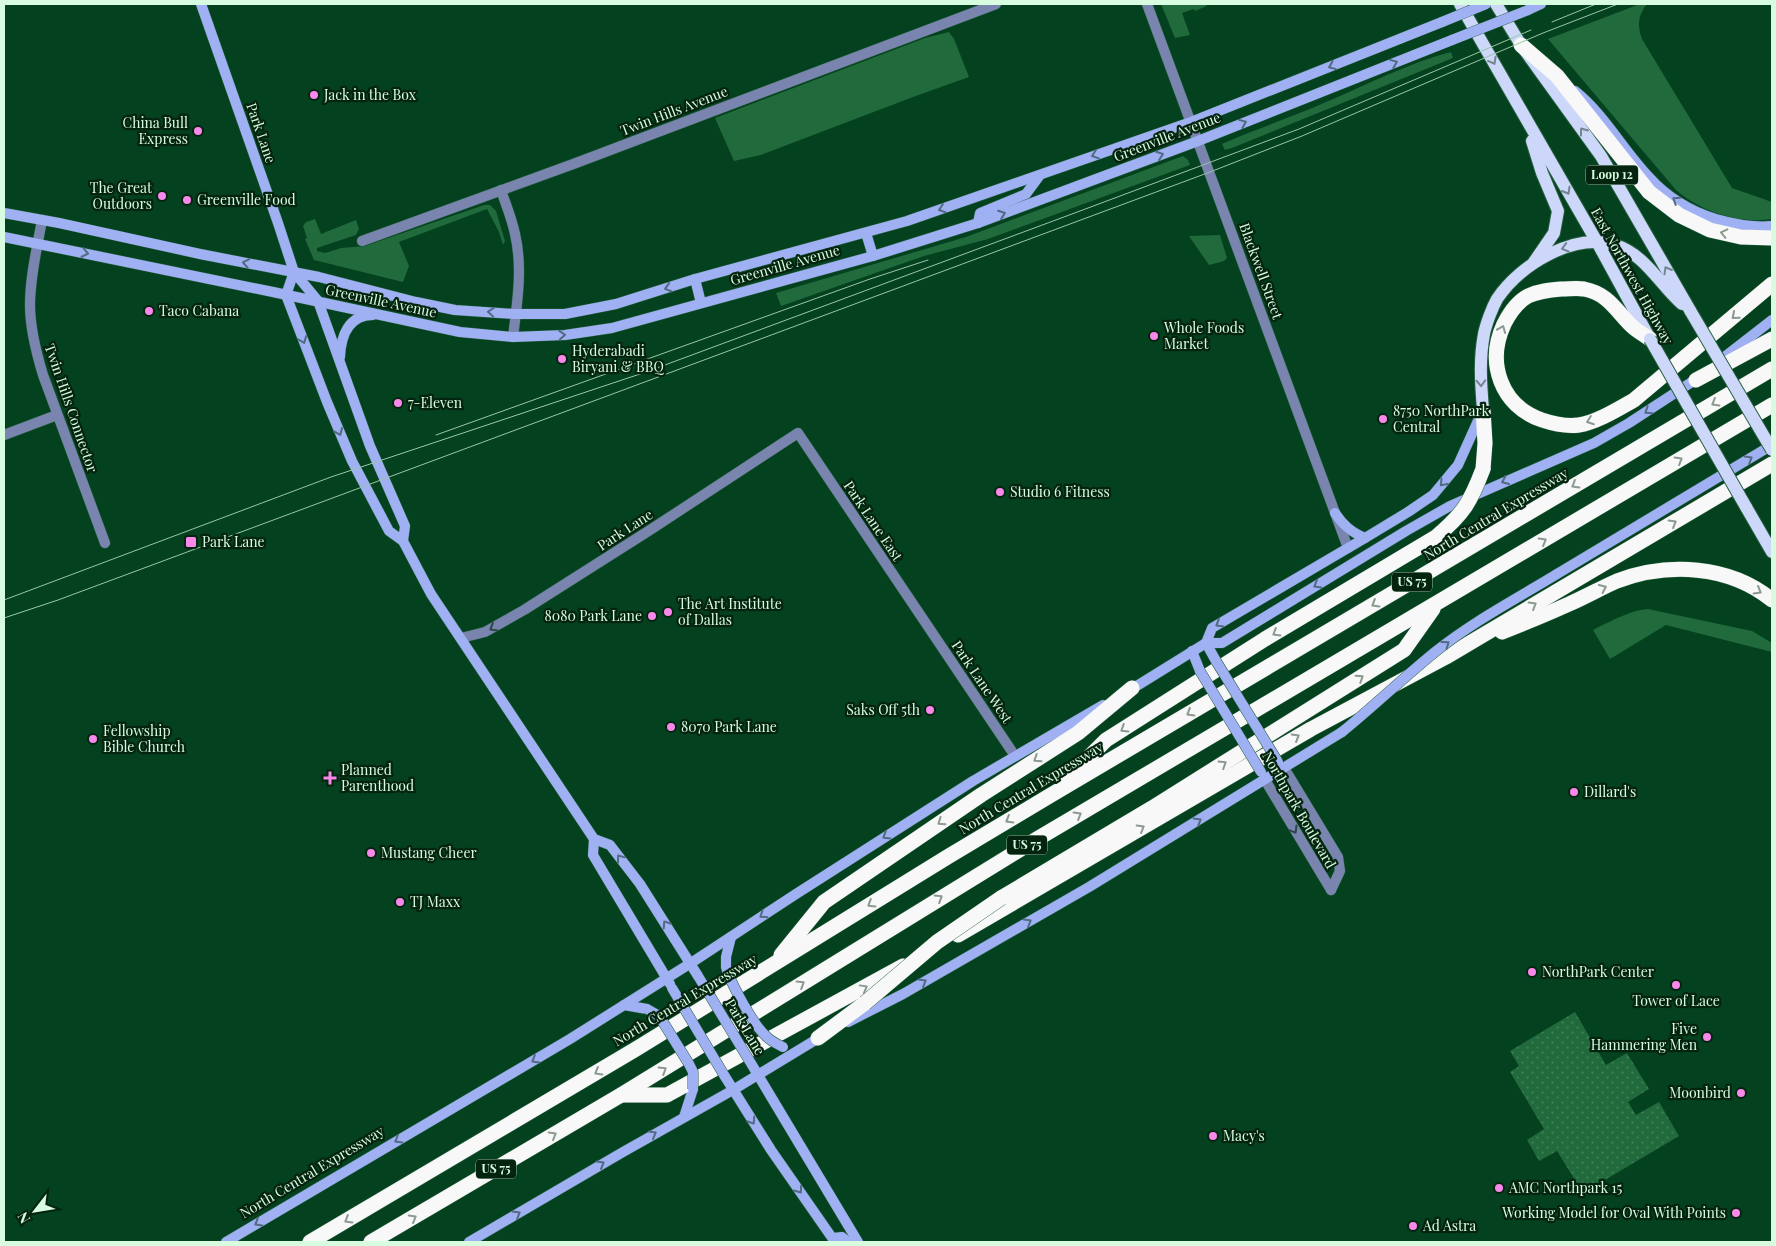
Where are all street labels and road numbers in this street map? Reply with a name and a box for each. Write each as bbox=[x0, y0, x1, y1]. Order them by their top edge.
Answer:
street label: Twin Hills Avenue bbox=[617, 81, 730, 140]
street label: Park Lane bbox=[242, 100, 281, 166]
street label: Greenville Avenue bbox=[1111, 107, 1223, 166]
road number: Loop 12 bbox=[1586, 166, 1638, 184]
street label: East Northwest Highway bbox=[1587, 204, 1678, 348]
street label: Blackwell Street bbox=[1235, 220, 1288, 322]
street label: Greenville Avenue bbox=[728, 240, 842, 289]
street label: Greenville Avenue bbox=[324, 279, 438, 322]
street label: Twin Hills Connector bbox=[41, 341, 103, 475]
street label: North Central Expressway bbox=[1420, 463, 1571, 564]
street label: Park Lane East bbox=[840, 477, 908, 565]
street label: Park Lane bbox=[593, 505, 656, 555]
road number: US 75 bbox=[1392, 572, 1432, 592]
street label: Park Lane West bbox=[948, 637, 1018, 728]
street label: North Central Expressway bbox=[955, 737, 1106, 838]
street label: Northpark Boulevard bbox=[1258, 748, 1341, 872]
road number: US 75 bbox=[1007, 836, 1047, 854]
street label: North Central Expressway bbox=[609, 949, 760, 1050]
street label: Park Lane bbox=[721, 995, 770, 1059]
street label: North Central Expressway bbox=[236, 1121, 387, 1222]
road number: US 75 bbox=[476, 1160, 516, 1178]

